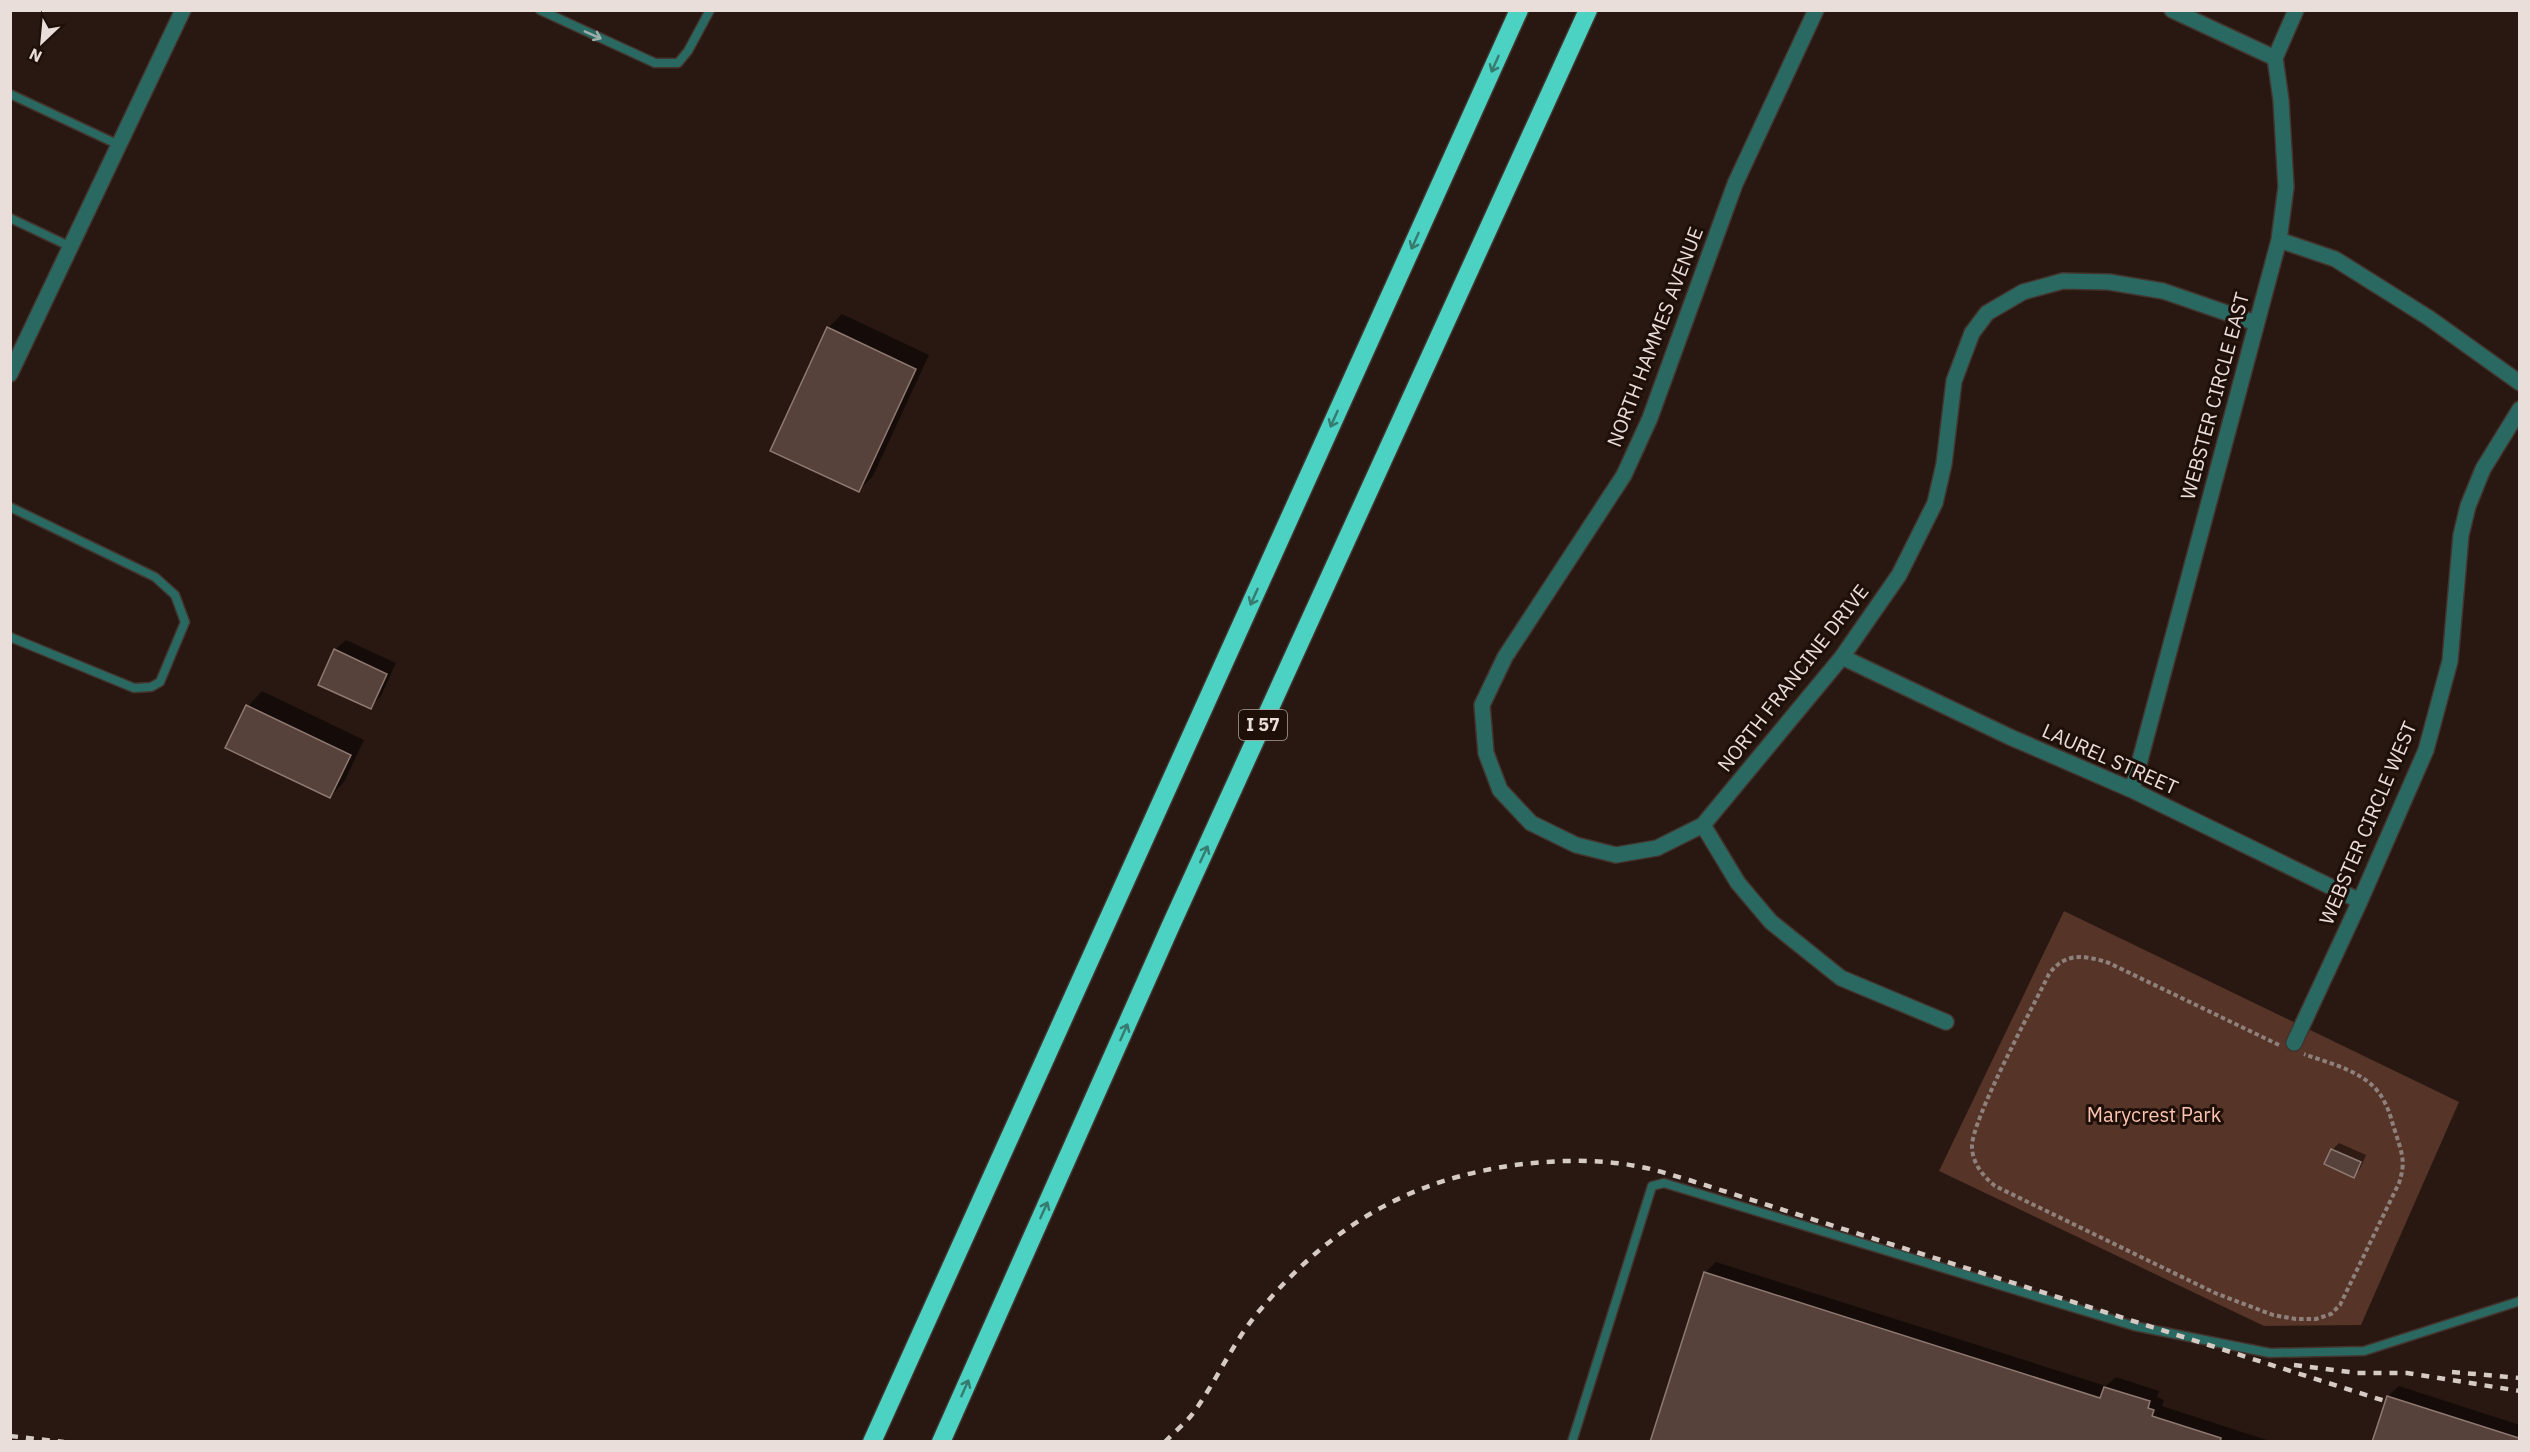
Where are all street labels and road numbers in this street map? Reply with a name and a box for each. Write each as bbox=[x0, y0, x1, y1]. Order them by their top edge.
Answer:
street label: NORTH HAMMES AVENUE bbox=[1600, 223, 1709, 451]
street label: WEBSTER CIRCLE EAST bbox=[2174, 289, 2255, 503]
street label: NORTH FRANCINE DRIVE bbox=[1711, 578, 1874, 777]
road number: I 57 bbox=[1239, 710, 1287, 740]
street label: LAUREL STREET bbox=[2038, 716, 2182, 801]
street label: WEBSTER CIRCLE WEST bbox=[2312, 717, 2423, 929]

